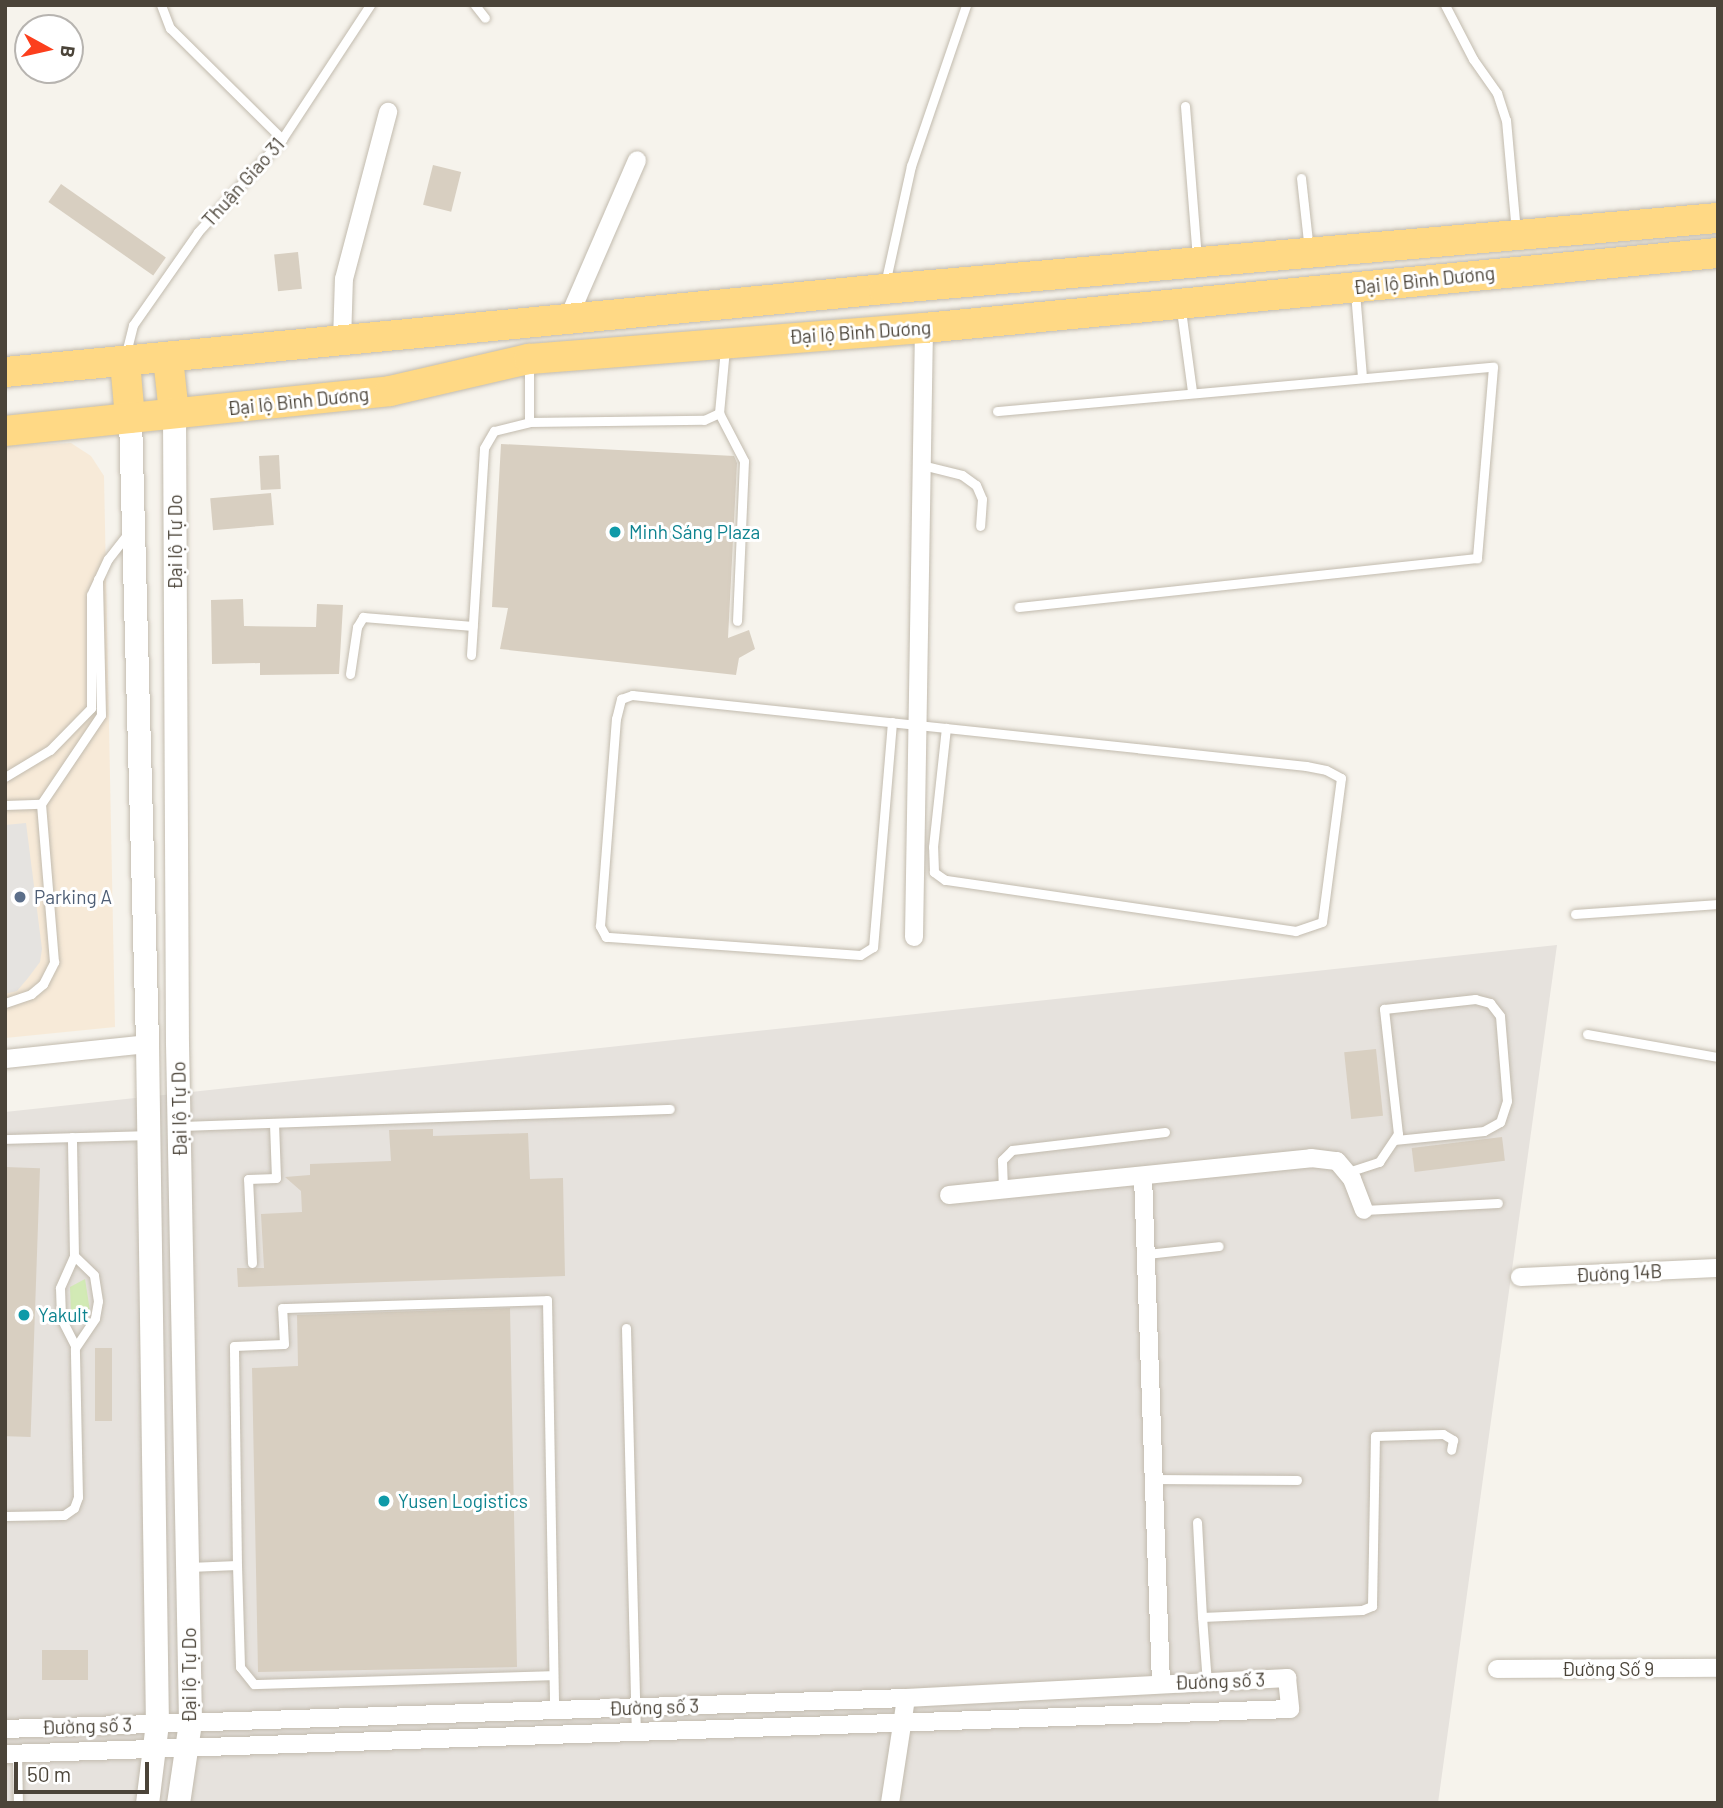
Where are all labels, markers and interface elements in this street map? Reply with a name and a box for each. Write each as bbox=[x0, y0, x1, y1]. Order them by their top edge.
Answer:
north arrow bbox=[14, 14, 84, 84]
text: B bbox=[56, 44, 81, 59]
street label: Thuận Giao 31 bbox=[197, 133, 289, 231]
street label: Đại lộ Bình Dương bbox=[1352, 261, 1496, 299]
street label: Đại lộ Bình Dương bbox=[788, 316, 932, 348]
street label: Đại lộ Bình Dương bbox=[226, 382, 370, 420]
street label: Đại lộ Tự Do bbox=[164, 494, 186, 590]
place label: Minh Sáng Plaza bbox=[629, 521, 760, 543]
marker: Minh Sáng Plaza bbox=[607, 524, 623, 540]
place label: Parking A bbox=[34, 886, 112, 908]
marker: Parking A bbox=[12, 889, 28, 905]
street label: Đại lộ Tự Do bbox=[167, 1061, 191, 1157]
street label: Đường 14B bbox=[1575, 1259, 1663, 1287]
place label: Yakult bbox=[38, 1304, 89, 1326]
marker: Yakult bbox=[16, 1307, 32, 1323]
place label: Yusen Logistics bbox=[398, 1490, 528, 1512]
marker: Yusen Logistics bbox=[376, 1493, 392, 1509]
street label: Đại lộ Tự Do bbox=[178, 1627, 200, 1723]
street label: Đường Số 9 bbox=[1562, 1658, 1654, 1680]
street label: Đường số 3 bbox=[1175, 1668, 1265, 1694]
street label: Đường số 3 bbox=[609, 1694, 699, 1720]
street label: Đường số 3 bbox=[42, 1713, 132, 1739]
scale bar bbox=[18, 1748, 152, 1792]
text: 50 m bbox=[27, 1761, 71, 1786]

